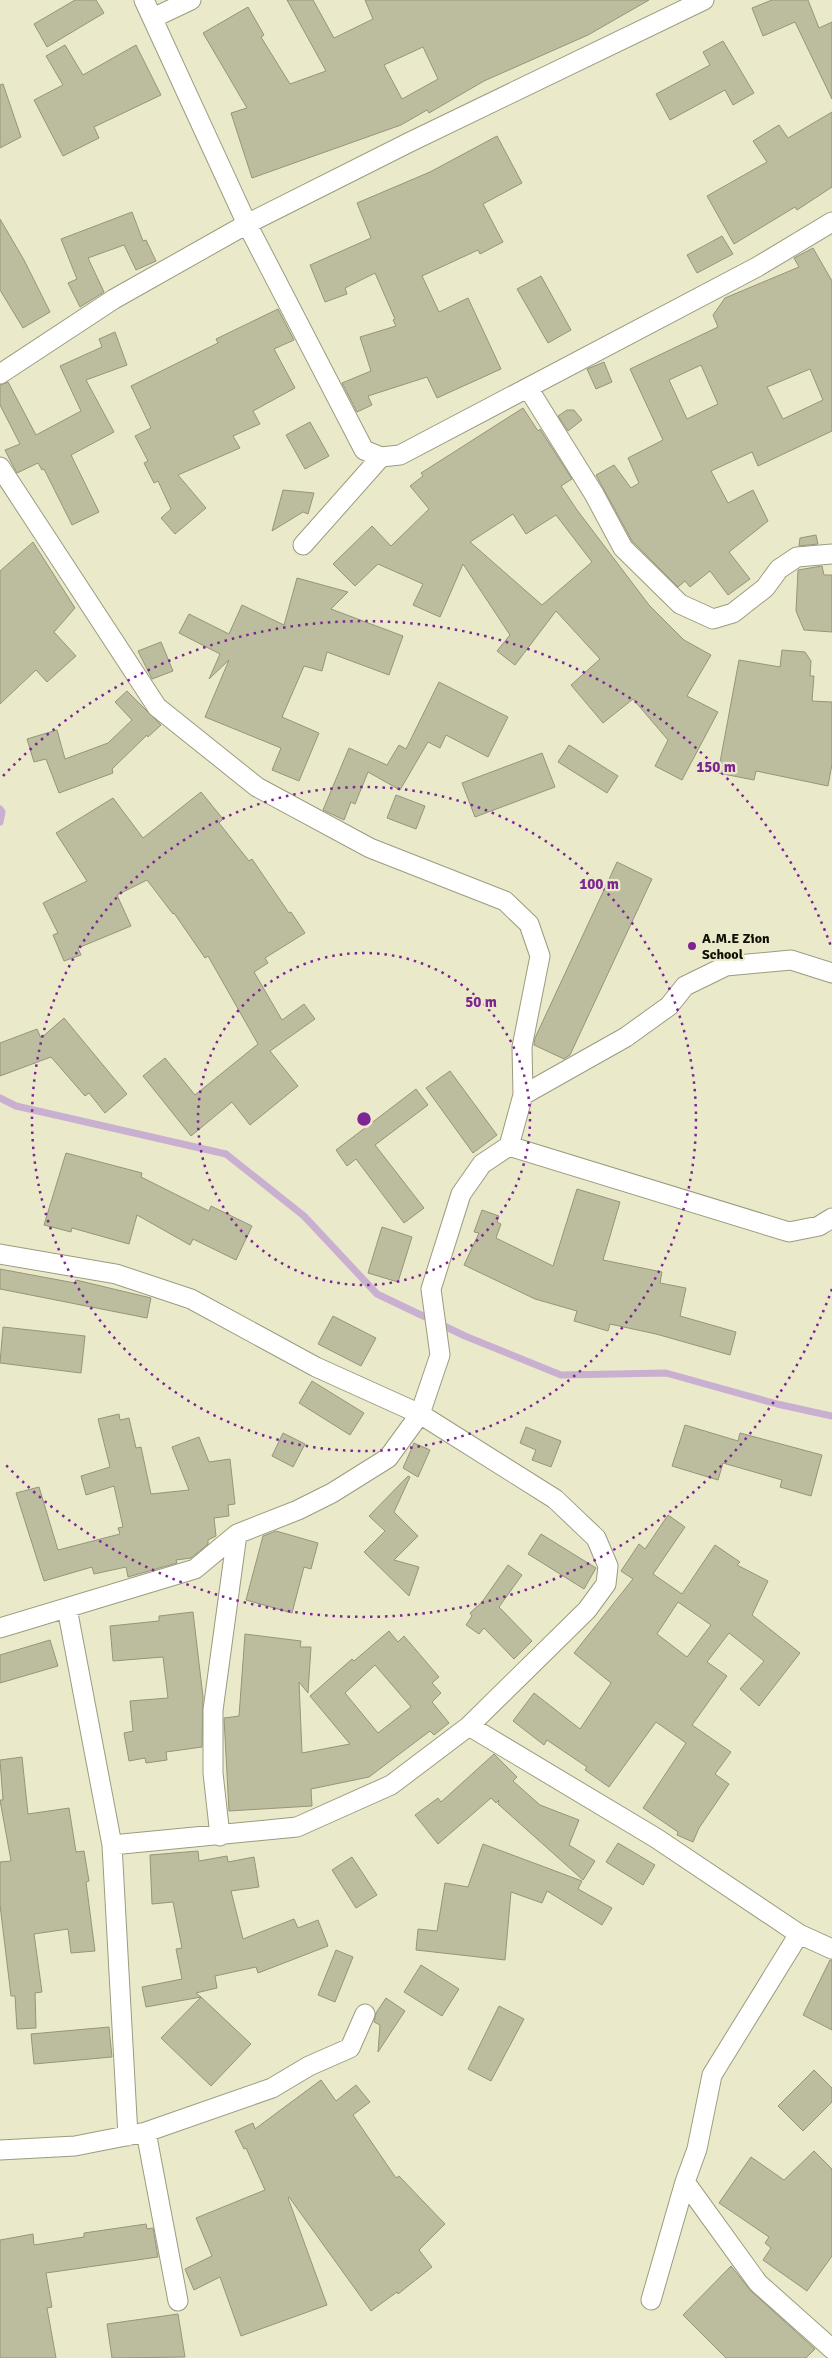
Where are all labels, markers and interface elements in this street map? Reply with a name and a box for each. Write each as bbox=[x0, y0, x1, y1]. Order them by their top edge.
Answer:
text: 150 m bbox=[696, 758, 736, 776]
text: 100 m bbox=[579, 875, 619, 893]
place label: A.M.E Zion School bbox=[702, 930, 770, 963]
marker: A.M.E Zion School bbox=[686, 940, 698, 952]
text: 50 m bbox=[465, 993, 497, 1011]
centre of rings bbox=[355, 1110, 373, 1128]

